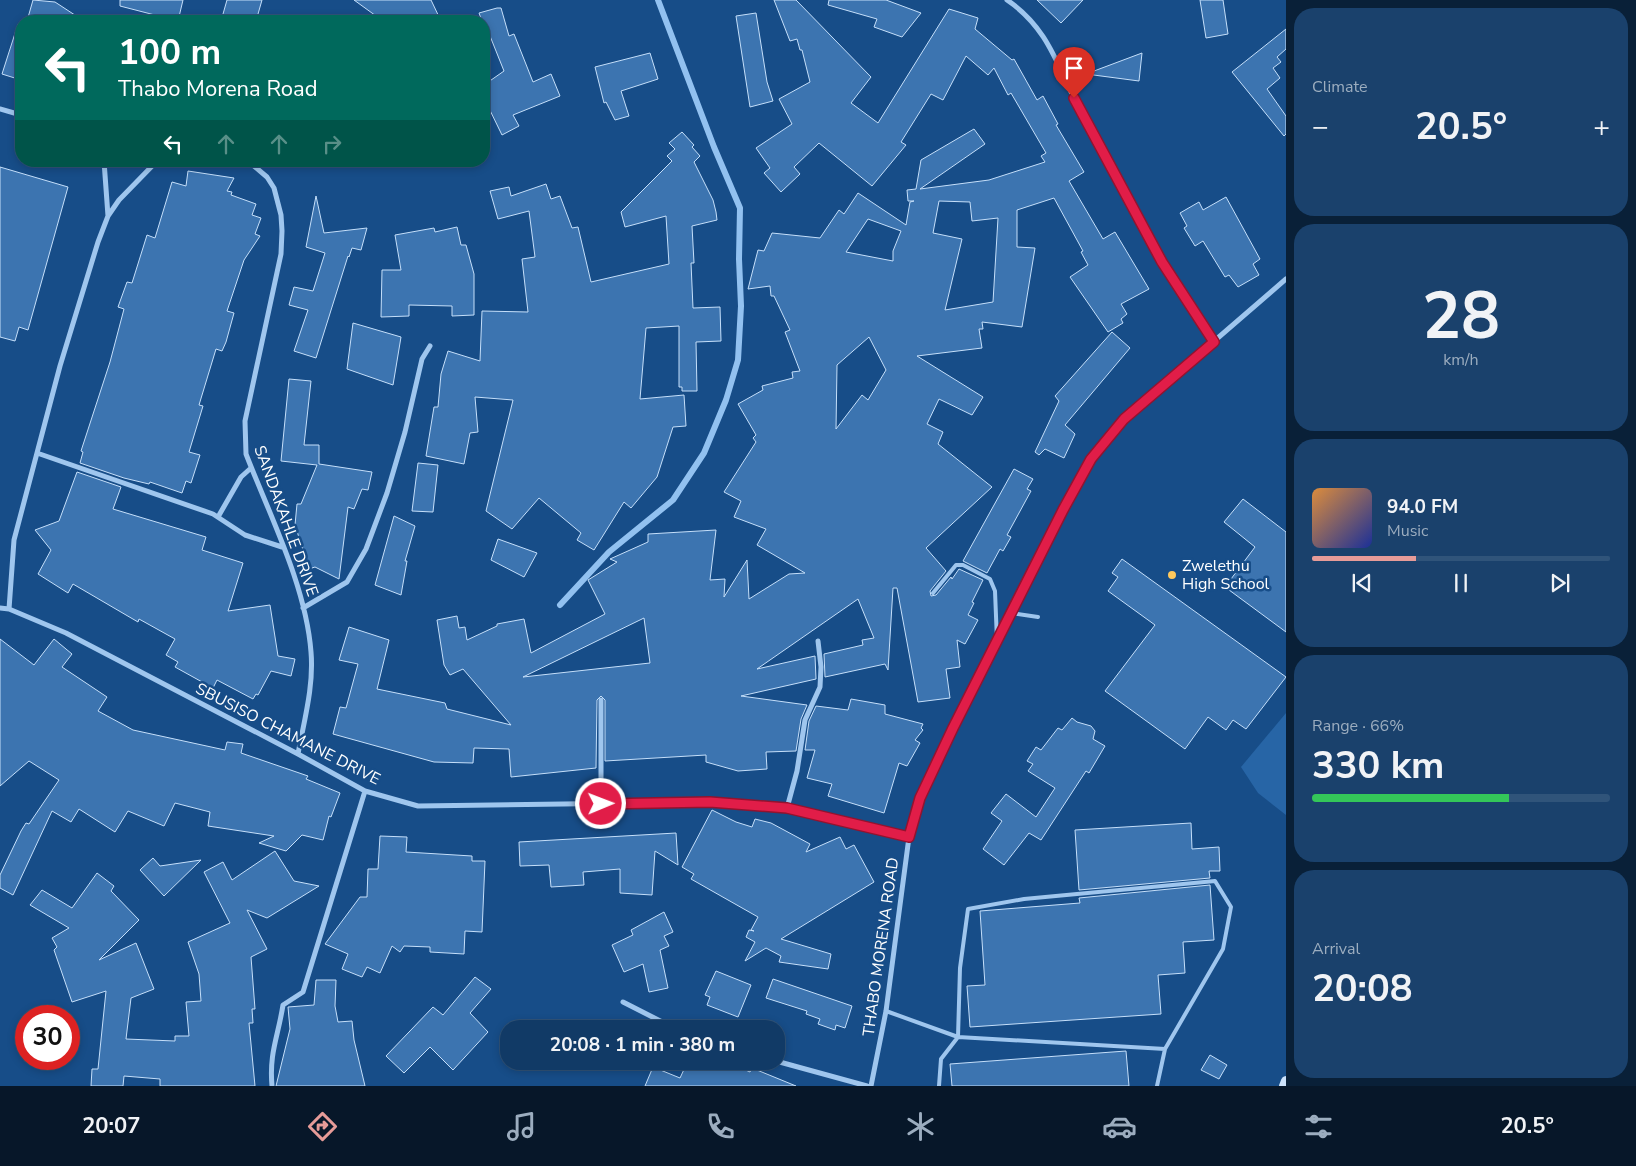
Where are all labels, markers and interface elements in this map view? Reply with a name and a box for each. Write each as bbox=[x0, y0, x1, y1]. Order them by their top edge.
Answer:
text: 100 m bbox=[118, 29, 221, 76]
icon: left bbox=[35, 35, 100, 100]
pin bbox=[1053, 47, 1095, 98]
icon: arrive bbox=[1060, 54, 1088, 82]
text: Thabo Morena Road bbox=[118, 74, 318, 104]
text: Climate bbox=[1312, 76, 1367, 98]
text: 20.5° bbox=[1415, 101, 1507, 152]
text: − bbox=[1312, 108, 1329, 146]
text: + bbox=[1593, 108, 1610, 146]
icon: left bbox=[159, 130, 187, 158]
icon: ahead bbox=[212, 130, 240, 158]
icon: ahead bbox=[265, 130, 293, 158]
icon: right bbox=[318, 130, 346, 158]
text: 28 bbox=[1422, 272, 1500, 361]
text: km/h bbox=[1443, 349, 1479, 371]
street label: SANDAKAHLE DRIVE bbox=[248, 442, 324, 600]
text: 94.0 FM bbox=[1387, 494, 1458, 520]
text: Music bbox=[1387, 520, 1428, 542]
place label: Zwelethu High School bbox=[1182, 555, 1270, 595]
marker: Zwelethu High School bbox=[1166, 569, 1178, 581]
icon: previous bbox=[1348, 569, 1376, 597]
icon: pause bbox=[1447, 569, 1475, 597]
icon: next bbox=[1546, 569, 1574, 597]
street label: SBUSISO CHAMANE DRIVE bbox=[192, 678, 384, 790]
text: Range · 66% bbox=[1312, 715, 1404, 737]
text: 330 km bbox=[1312, 740, 1444, 791]
position arrow bbox=[574, 777, 626, 829]
street label: THABO MORENA ROAD bbox=[858, 856, 904, 1038]
text: Arrival bbox=[1312, 938, 1360, 960]
text: 20:08 bbox=[1312, 963, 1413, 1014]
speed limit sign: 30 bbox=[15, 1005, 80, 1070]
text: 20:08 · 1 min · 380 m bbox=[550, 1032, 735, 1058]
icon: directions bbox=[305, 1109, 340, 1144]
icon: music bbox=[504, 1109, 539, 1144]
icon: phone bbox=[703, 1109, 738, 1144]
icon: climate bbox=[903, 1109, 938, 1144]
icon: car bbox=[1102, 1109, 1137, 1144]
icon: filters bbox=[1301, 1109, 1336, 1144]
text: 20:07 bbox=[82, 1111, 140, 1141]
text: 20.5° bbox=[1500, 1111, 1554, 1141]

